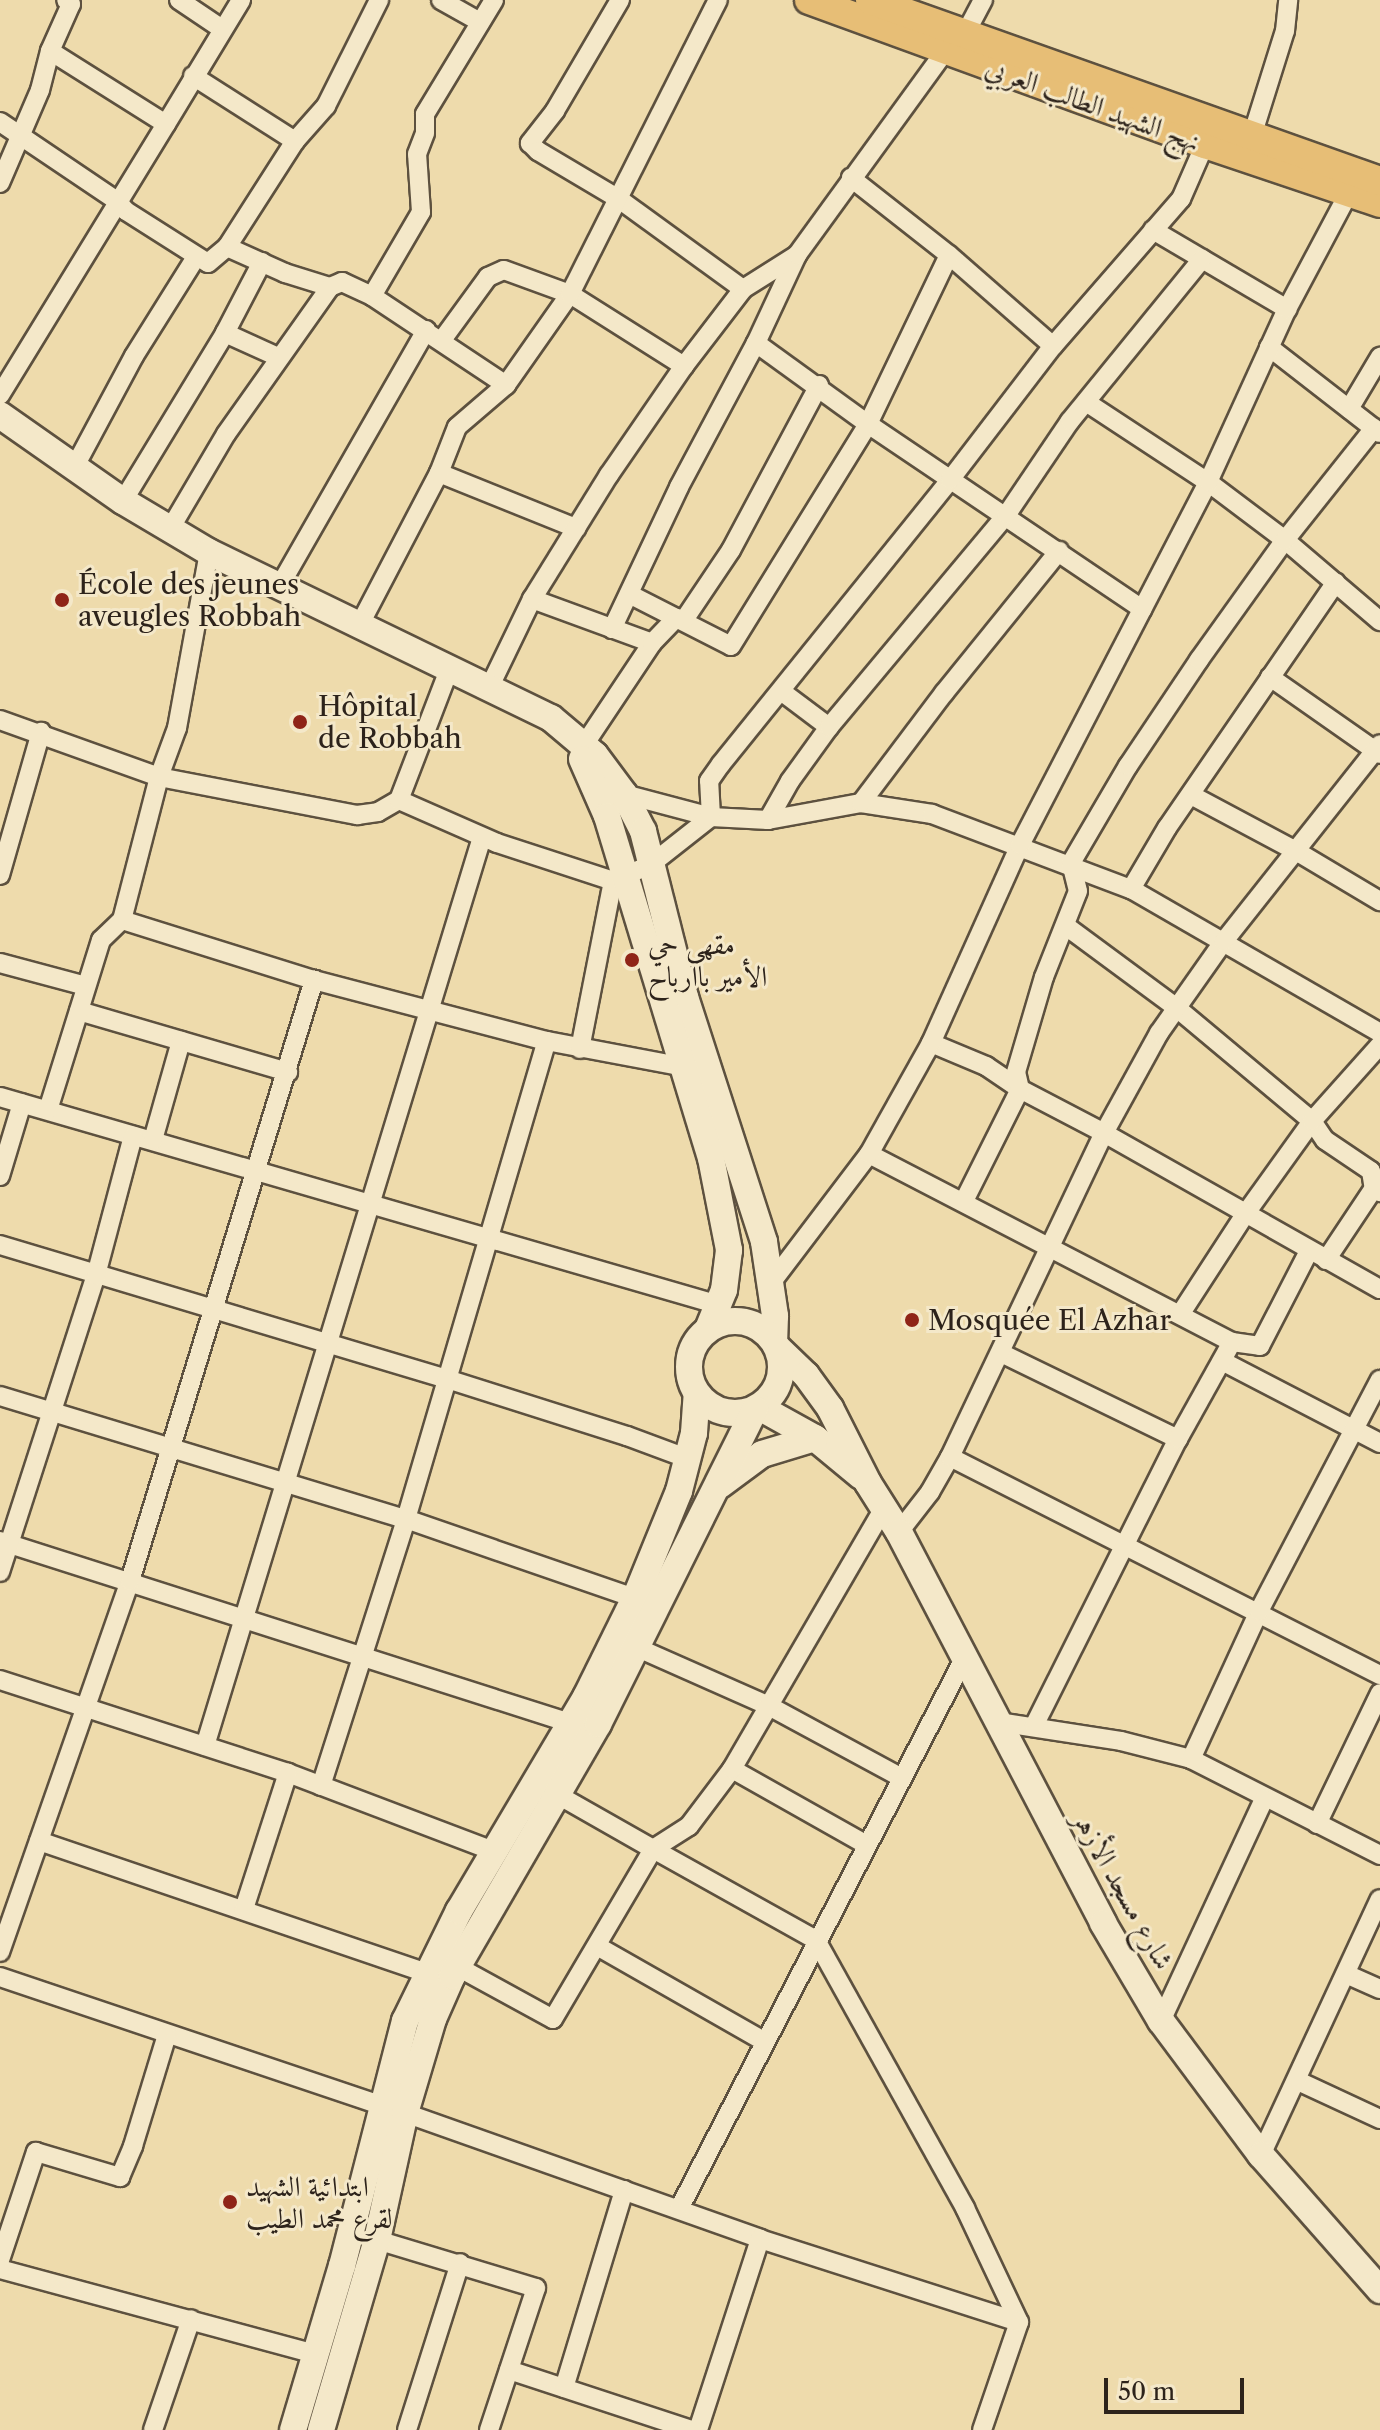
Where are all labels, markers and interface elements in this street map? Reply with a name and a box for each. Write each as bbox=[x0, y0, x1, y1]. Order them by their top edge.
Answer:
street label: نهج الشهيد الطالب العربي bbox=[981, 50, 1205, 158]
place label: École des jeunes aveugles Robbah bbox=[78, 567, 301, 633]
marker: École des jeunes aveugles Robbah bbox=[53, 591, 71, 609]
place label: Hôpital de Robbah bbox=[318, 689, 462, 755]
marker: Hôpital de Robbah bbox=[289, 711, 311, 733]
place label: مقهى حي الأمير باارباح bbox=[648, 927, 767, 993]
marker: مقهى حي الأمير باارباح bbox=[623, 951, 641, 969]
place label: Mosquée El Azhar bbox=[928, 1303, 1172, 1337]
marker: Mosquée El Azhar bbox=[903, 1311, 921, 1329]
street label: شارع مسجد الأزهر bbox=[1067, 1805, 1181, 1975]
place label: ابتدائية الشهيد لقرع محمد الطيب bbox=[246, 2169, 393, 2235]
marker: ابتدائية الشهيد لقرع محمد الطيب bbox=[221, 2193, 239, 2211]
scale bar bbox=[1108, 2362, 1248, 2412]
text: 50 m bbox=[1118, 2377, 1175, 2406]

